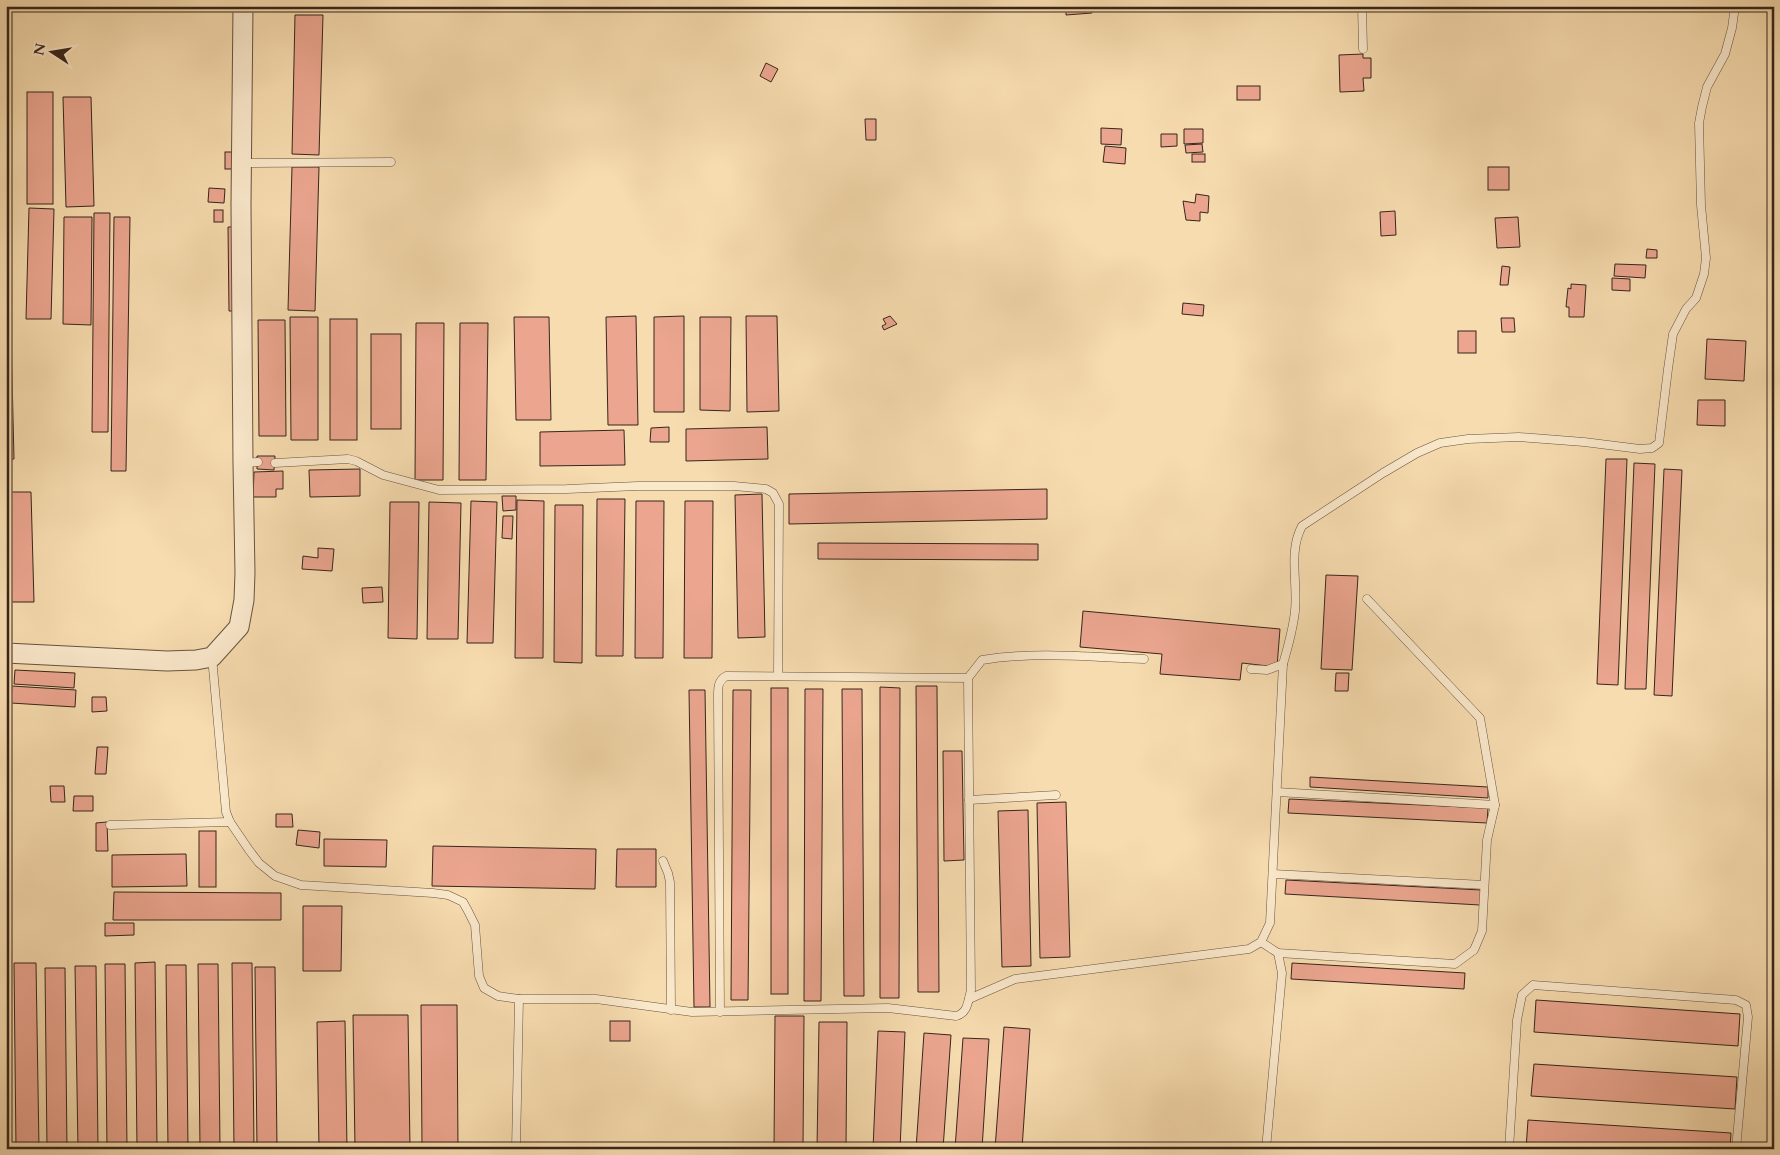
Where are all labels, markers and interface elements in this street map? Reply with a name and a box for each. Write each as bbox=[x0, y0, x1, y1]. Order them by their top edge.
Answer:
north arrow bbox=[28, 28, 78, 78]
text: N bbox=[29, 41, 50, 57]

